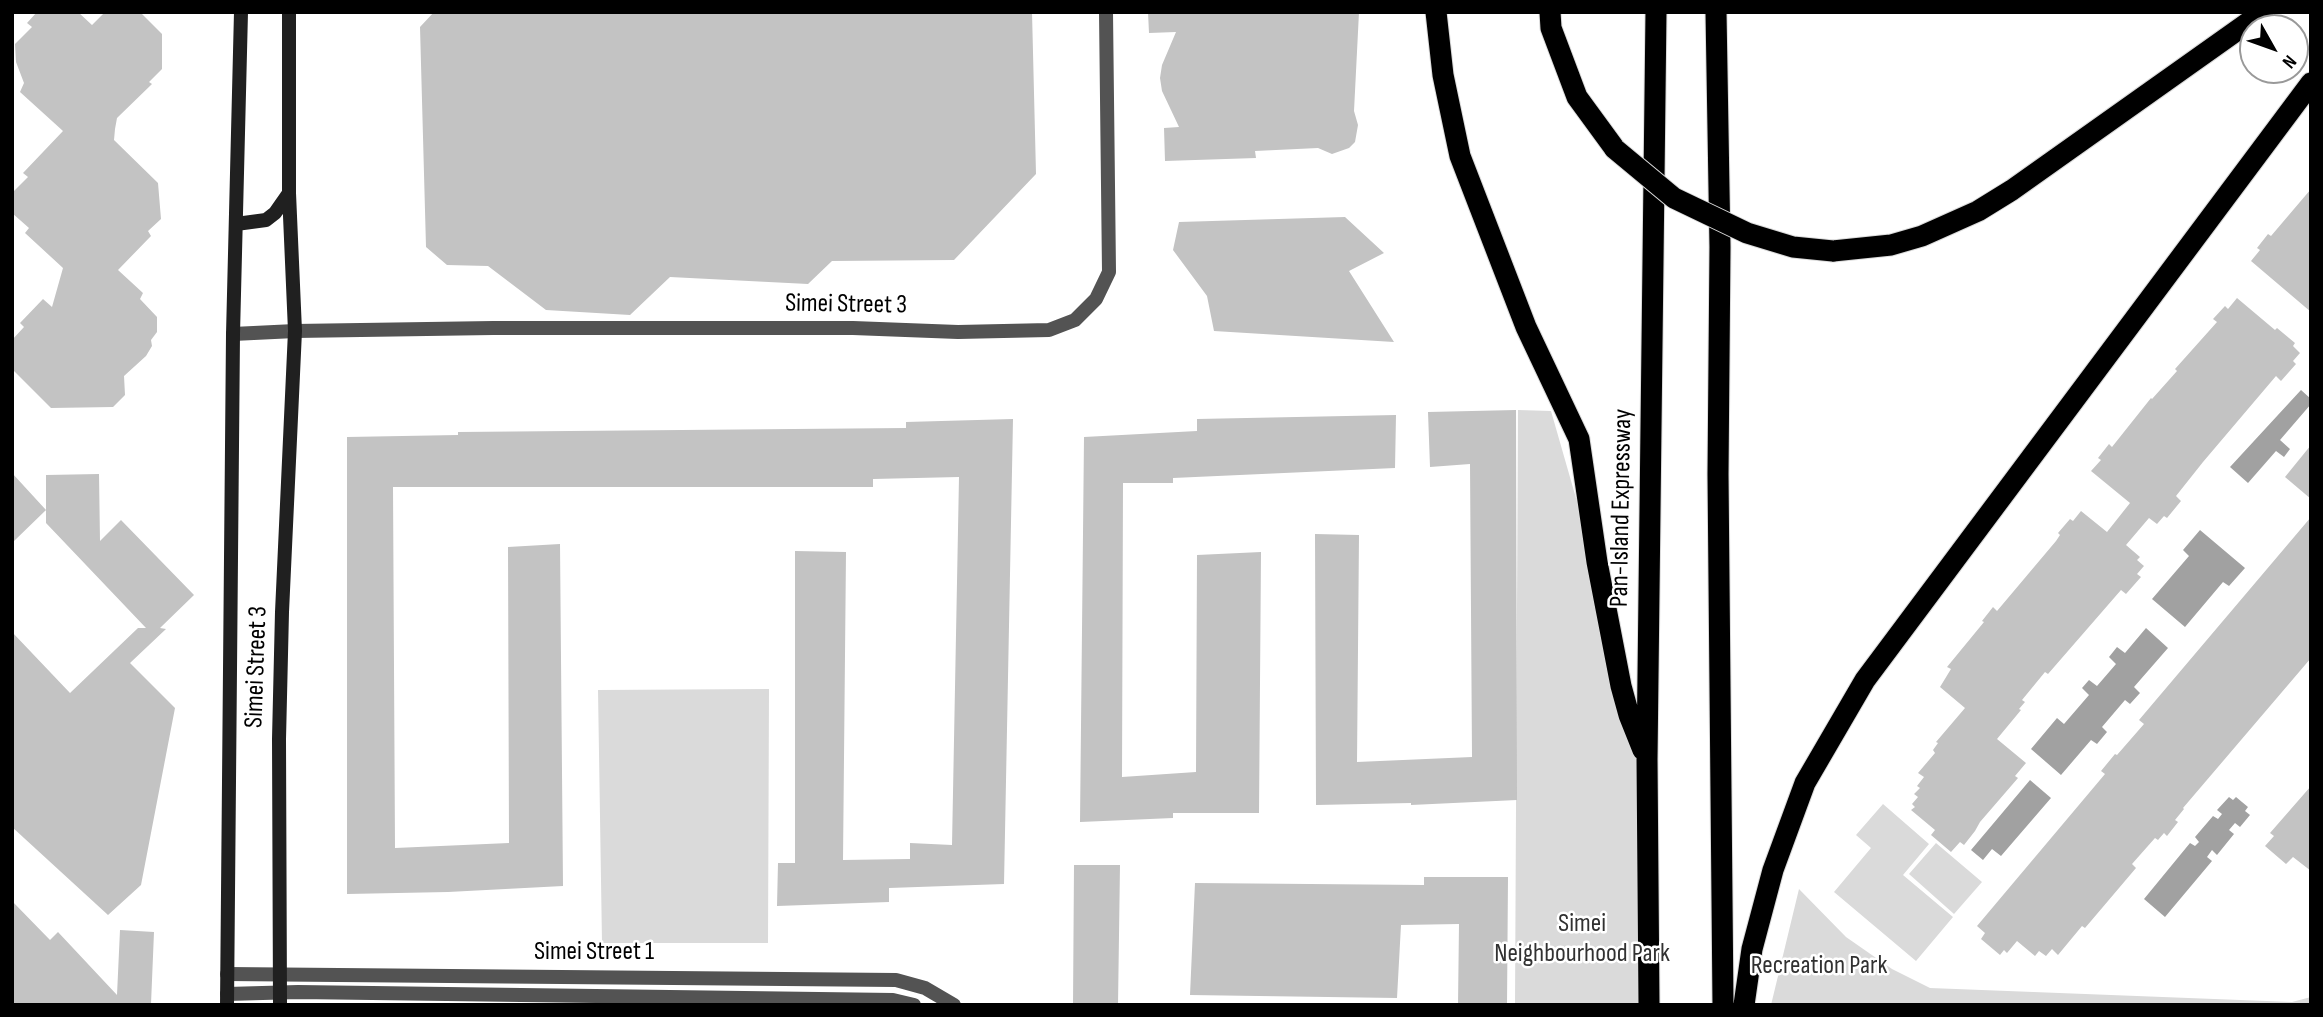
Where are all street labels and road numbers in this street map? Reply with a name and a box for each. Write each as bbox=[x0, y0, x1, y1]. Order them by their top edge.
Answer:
street label: Simei Street 3 bbox=[785, 288, 907, 322]
street label: Pan-Island Expressway bbox=[1605, 409, 1639, 607]
street label: Simei Street 3 bbox=[239, 606, 275, 728]
street label: Simei Street 1 bbox=[534, 936, 654, 968]

